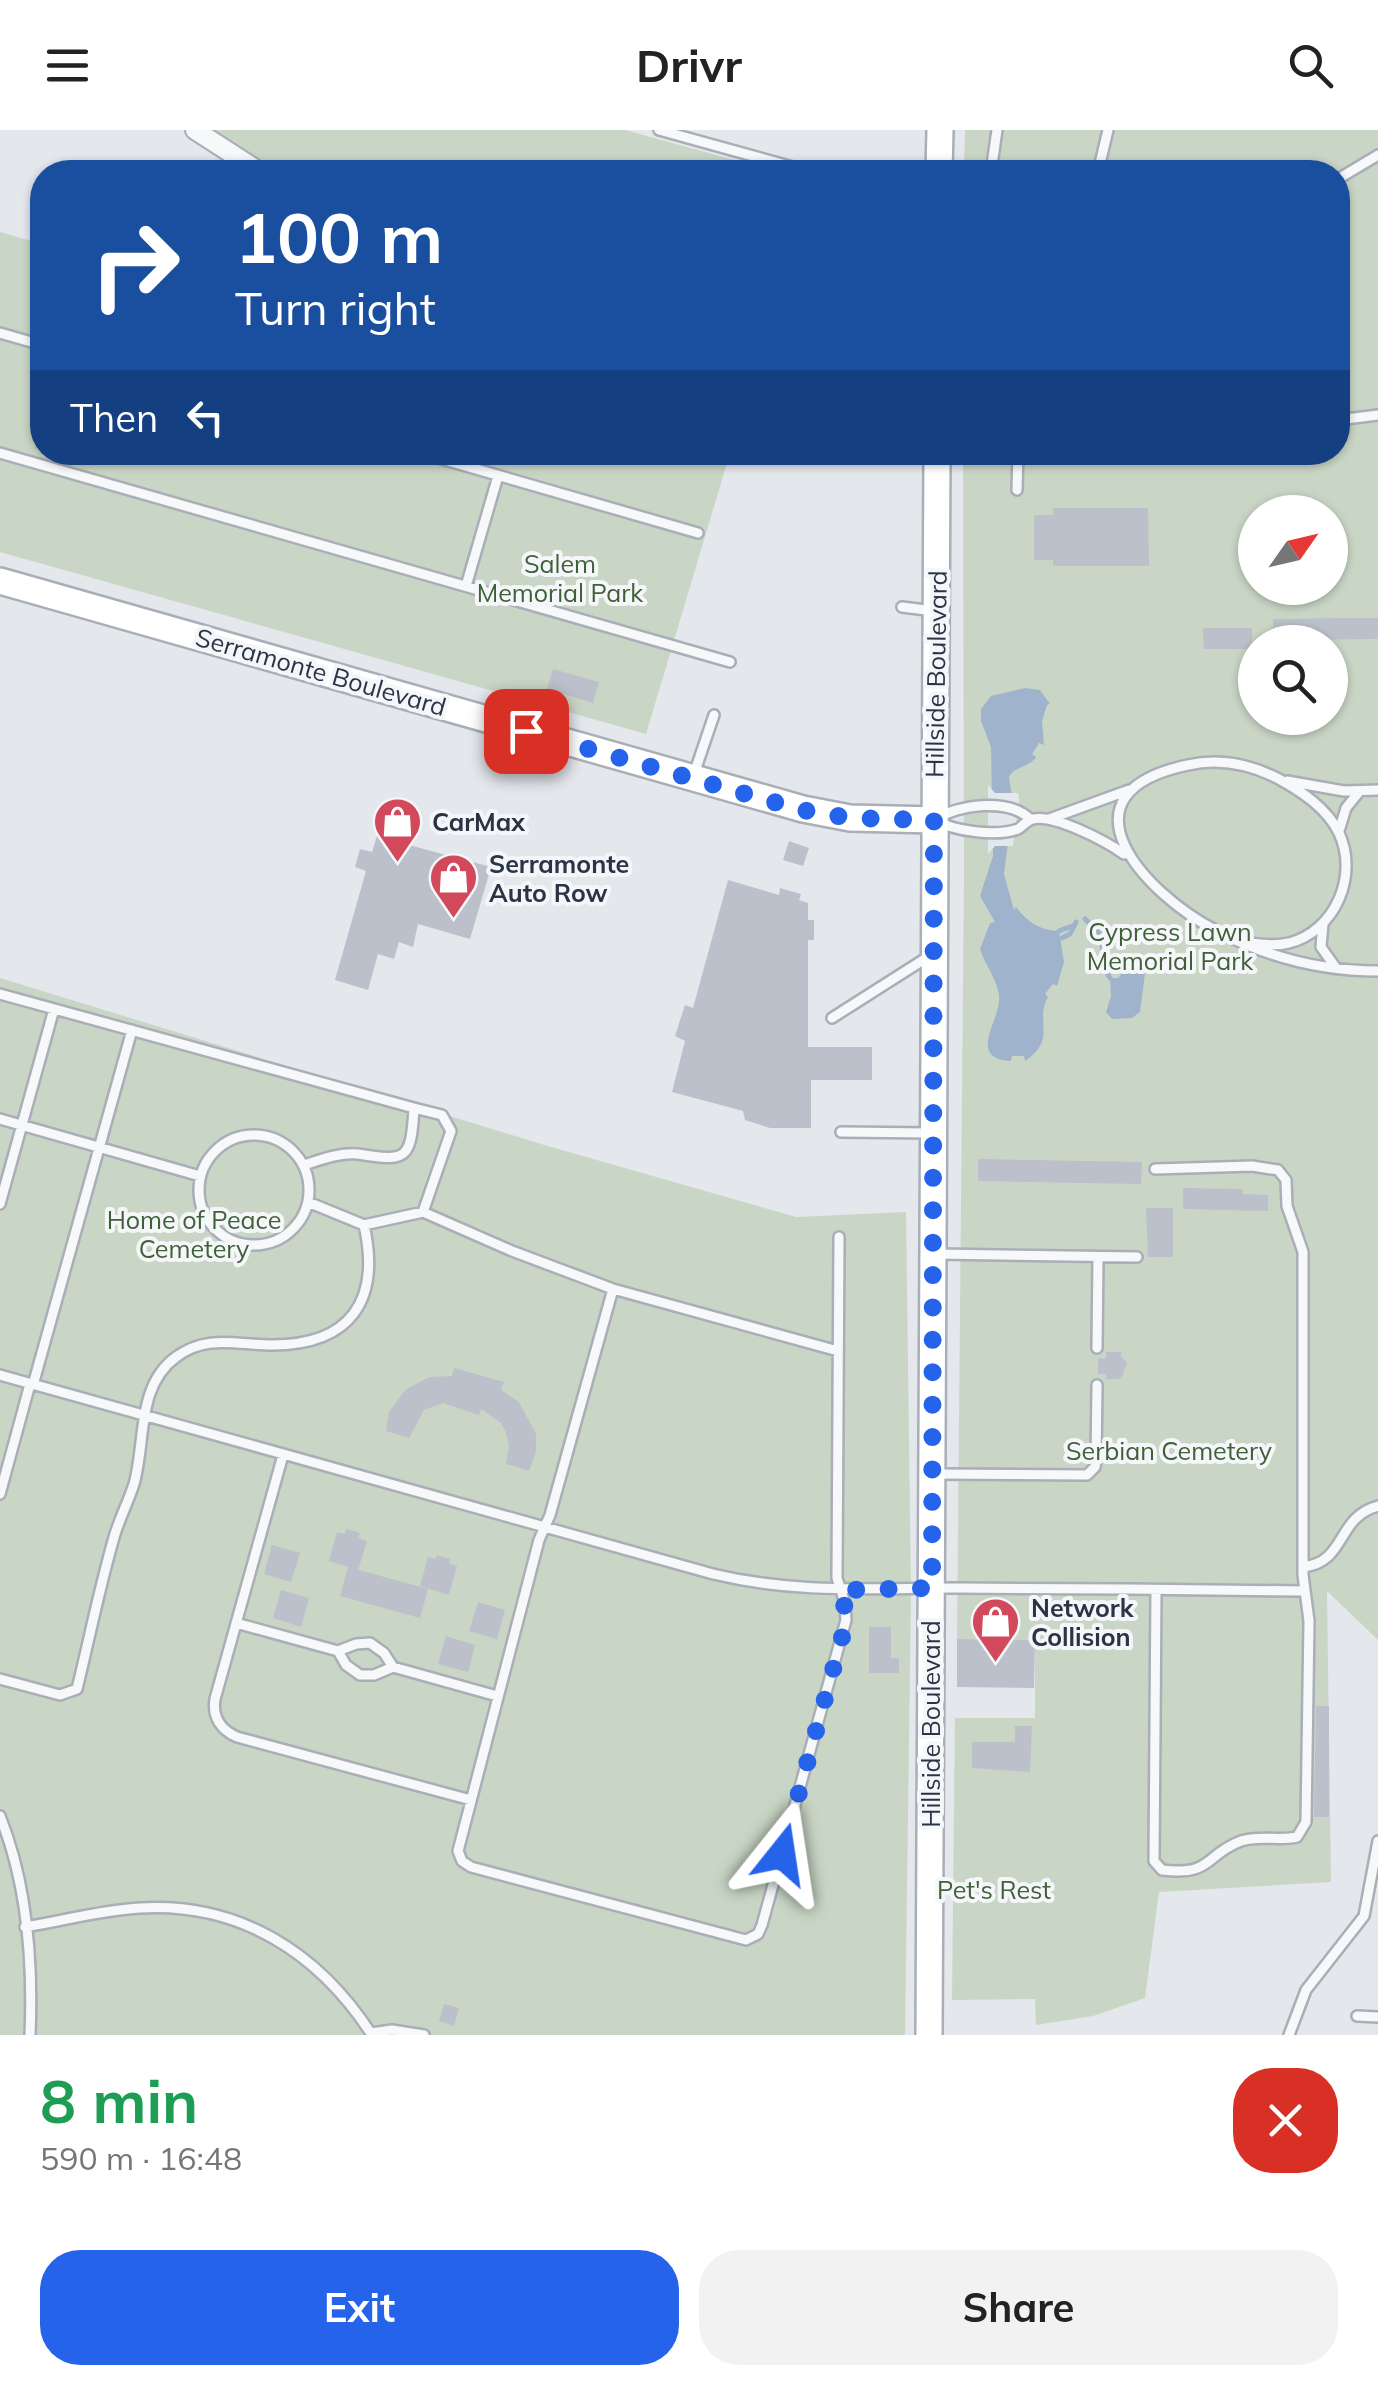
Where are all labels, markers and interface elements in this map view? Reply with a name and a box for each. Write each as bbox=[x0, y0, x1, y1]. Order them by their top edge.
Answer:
text: Drivr bbox=[636, 37, 742, 93]
icon: menu bbox=[40, 38, 95, 93]
icon: search bbox=[1283, 38, 1338, 93]
text: 100 m bbox=[235, 193, 443, 281]
icon: right bbox=[70, 200, 200, 330]
text: Turn right bbox=[235, 280, 436, 336]
icon: left bbox=[178, 390, 233, 445]
text: Then bbox=[70, 394, 158, 442]
north arrow bbox=[1238, 495, 1348, 605]
map controls bbox=[1238, 495, 1348, 735]
park label: Salem Memorial Park bbox=[477, 548, 644, 608]
street label: Hillside Boulevard bbox=[918, 570, 953, 778]
street label: Serramonte Boulevard bbox=[192, 621, 450, 722]
button: search bbox=[1238, 625, 1348, 735]
pin bbox=[484, 689, 569, 774]
icon: arrive bbox=[499, 704, 554, 759]
shop icon: CarMax bbox=[371, 796, 423, 864]
place label: CarMax bbox=[432, 806, 525, 837]
place label: Serramonte Auto Row bbox=[489, 848, 629, 908]
shop icon: Serramonte Auto Row bbox=[428, 852, 480, 920]
park label: Cypress Lawn Memorial Park bbox=[1087, 916, 1254, 976]
park label: Home of Peace Cemetery bbox=[107, 1204, 281, 1264]
park label: Serbian Cemetery bbox=[1066, 1435, 1272, 1466]
place label: Network Collision bbox=[1031, 1592, 1135, 1652]
shop icon: Network Collision bbox=[970, 1596, 1022, 1664]
street label: Hillside Boulevard bbox=[915, 1620, 946, 1828]
position arrow bbox=[730, 1802, 834, 1906]
park label: Pet's Rest bbox=[937, 1874, 1051, 1905]
text: 8 min bbox=[40, 2063, 198, 2138]
button: close bbox=[1233, 2068, 1338, 2173]
text: 590 m · 16:48 bbox=[40, 2138, 242, 2178]
button: Exit bbox=[40, 2250, 679, 2365]
button: Share bbox=[699, 2250, 1338, 2365]

